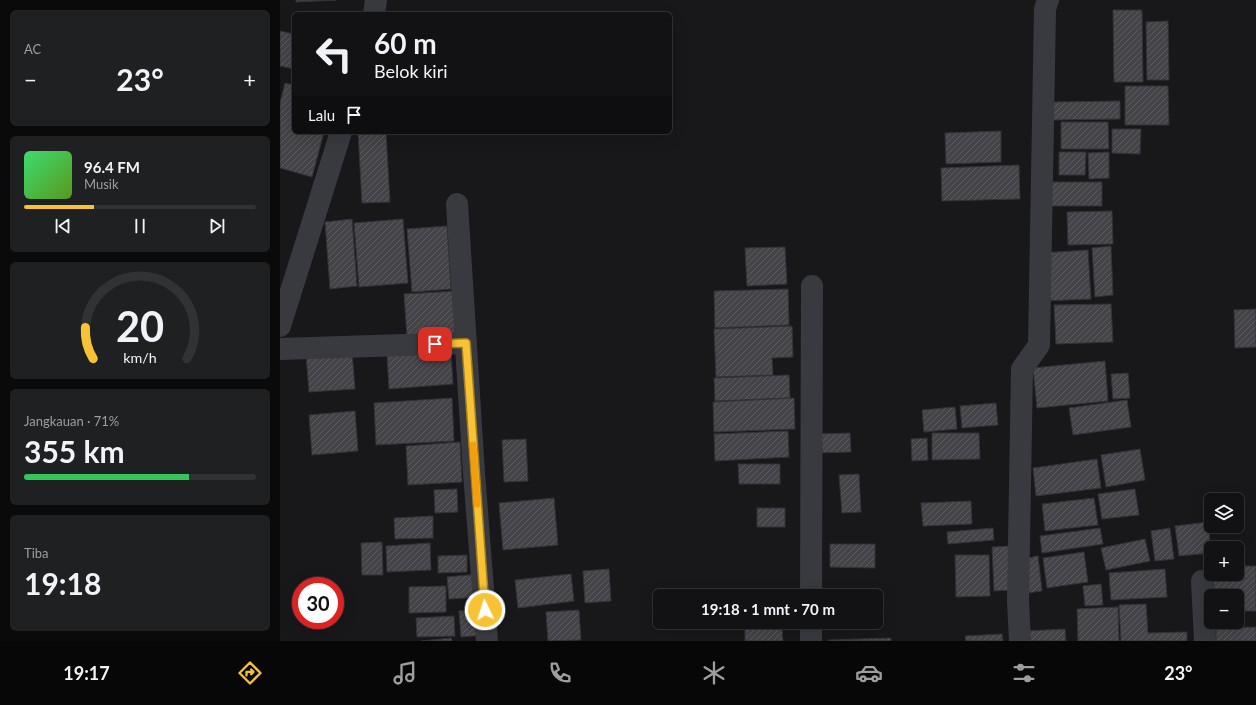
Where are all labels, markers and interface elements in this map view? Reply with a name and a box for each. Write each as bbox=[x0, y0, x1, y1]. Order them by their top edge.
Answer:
text: 60 m bbox=[374, 26, 437, 60]
icon: left bbox=[308, 28, 360, 80]
text: AC bbox=[24, 41, 41, 57]
text: Belok kiri bbox=[374, 60, 448, 82]
text: 23° bbox=[116, 61, 164, 97]
text: − bbox=[24, 66, 37, 93]
text: + bbox=[243, 66, 256, 93]
icon: arrive bbox=[343, 104, 365, 126]
text: Lalu bbox=[308, 106, 335, 124]
text: 96.4 FM bbox=[84, 158, 140, 176]
text: Musik bbox=[84, 176, 119, 192]
icon: previous bbox=[52, 215, 74, 237]
icon: pause bbox=[129, 215, 151, 237]
icon: next bbox=[206, 215, 228, 237]
text: 20 bbox=[116, 300, 164, 350]
pin bbox=[418, 327, 452, 361]
icon: arrive bbox=[424, 333, 446, 355]
text: km/h bbox=[123, 348, 157, 365]
text: Jangkauan · 71% bbox=[24, 413, 119, 429]
text: 355 km bbox=[24, 433, 125, 469]
map controls bbox=[1204, 493, 1244, 629]
button: layers bbox=[1204, 493, 1244, 533]
button: + bbox=[1204, 541, 1244, 581]
text: Tiba bbox=[24, 545, 49, 561]
text: 19:18 bbox=[24, 565, 101, 601]
speed limit sign: 30 bbox=[292, 577, 344, 629]
position arrow bbox=[464, 589, 506, 631]
button: − bbox=[1204, 589, 1244, 629]
text: 19:18 · 1 mnt · 70 m bbox=[701, 600, 835, 618]
icon: directions bbox=[236, 659, 264, 687]
icon: music bbox=[391, 659, 419, 687]
icon: phone bbox=[546, 659, 574, 687]
icon: climate bbox=[700, 659, 728, 687]
icon: car bbox=[855, 659, 883, 687]
icon: filters bbox=[1010, 659, 1038, 687]
text: 19:17 bbox=[63, 662, 110, 684]
text: 23° bbox=[1164, 662, 1193, 684]

